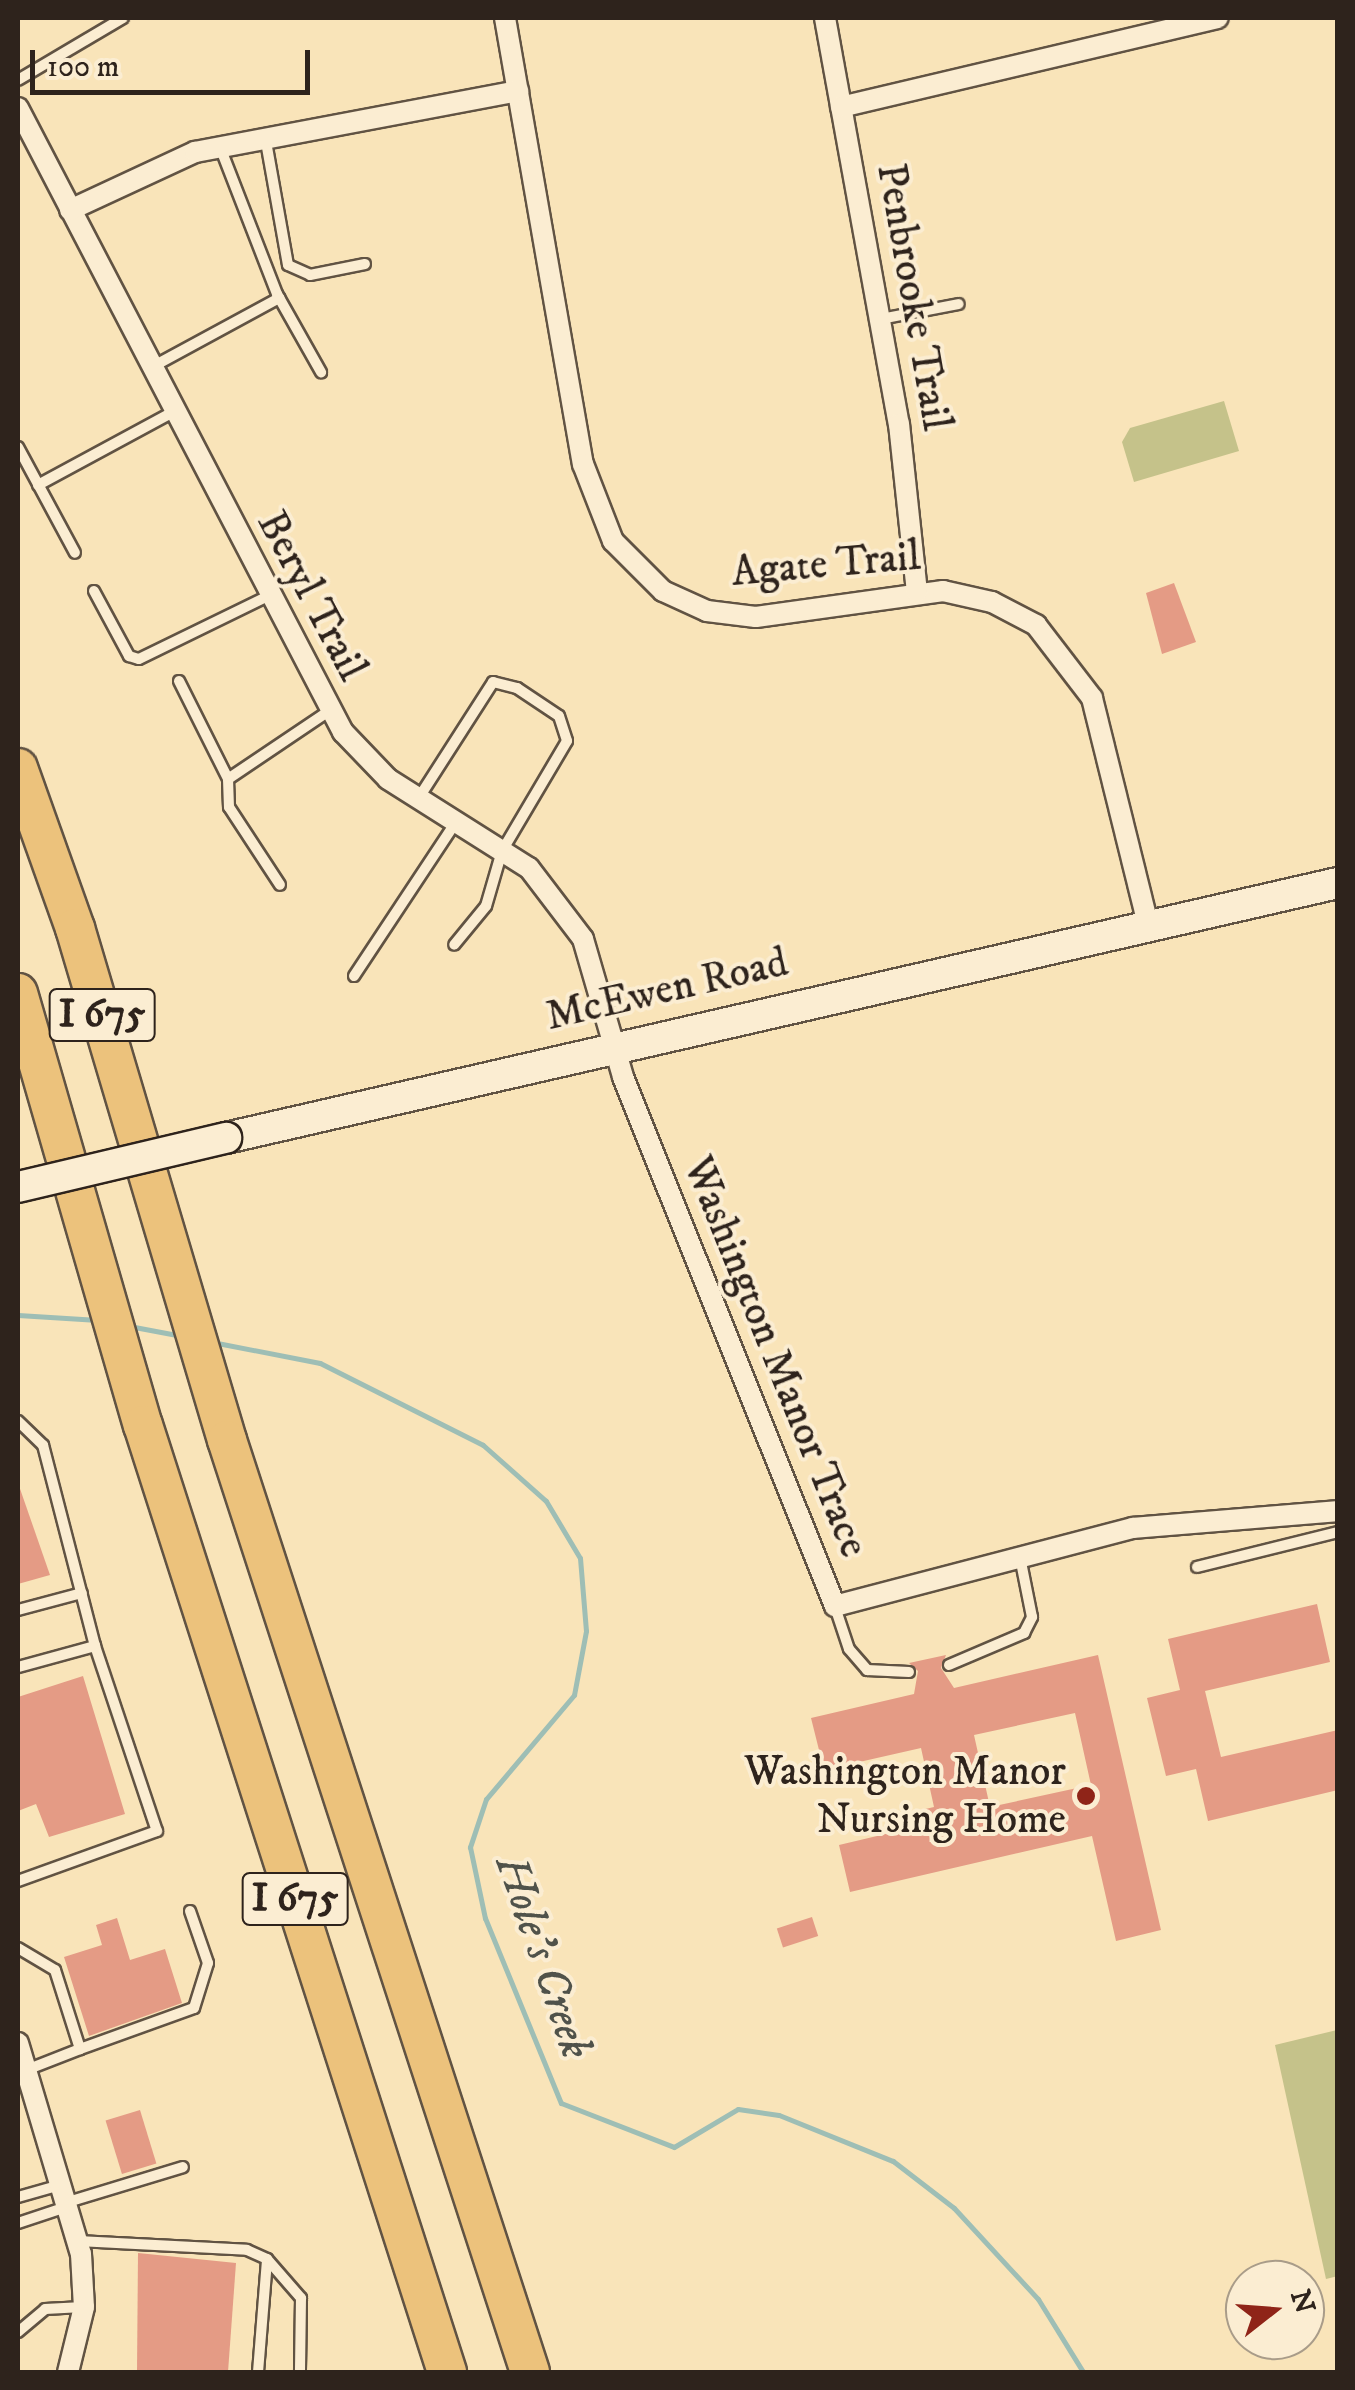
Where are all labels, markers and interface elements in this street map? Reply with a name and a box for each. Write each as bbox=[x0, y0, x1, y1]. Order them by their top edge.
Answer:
scale bar bbox=[35, 30, 315, 92]
text: 100 m bbox=[47, 49, 119, 86]
street label: Penbrooke Trail bbox=[865, 160, 961, 434]
street label: Beryl Trail bbox=[245, 503, 377, 689]
street label: Agate Trail bbox=[730, 532, 922, 598]
street label: McEwen Road bbox=[541, 938, 793, 1042]
road number: I 675 bbox=[47, 980, 157, 1050]
street label: Washington Manor Trace bbox=[672, 1149, 878, 1565]
place label: Washington Manor Nursing Home bbox=[744, 1747, 1066, 1845]
marker: Washington Manor Nursing Home bbox=[1075, 1785, 1097, 1807]
water label: Hole's Creek bbox=[482, 1848, 602, 2066]
road number: I 675 bbox=[240, 1864, 350, 1934]
north arrow bbox=[1225, 2260, 1325, 2360]
text: N bbox=[1282, 2286, 1322, 2318]

